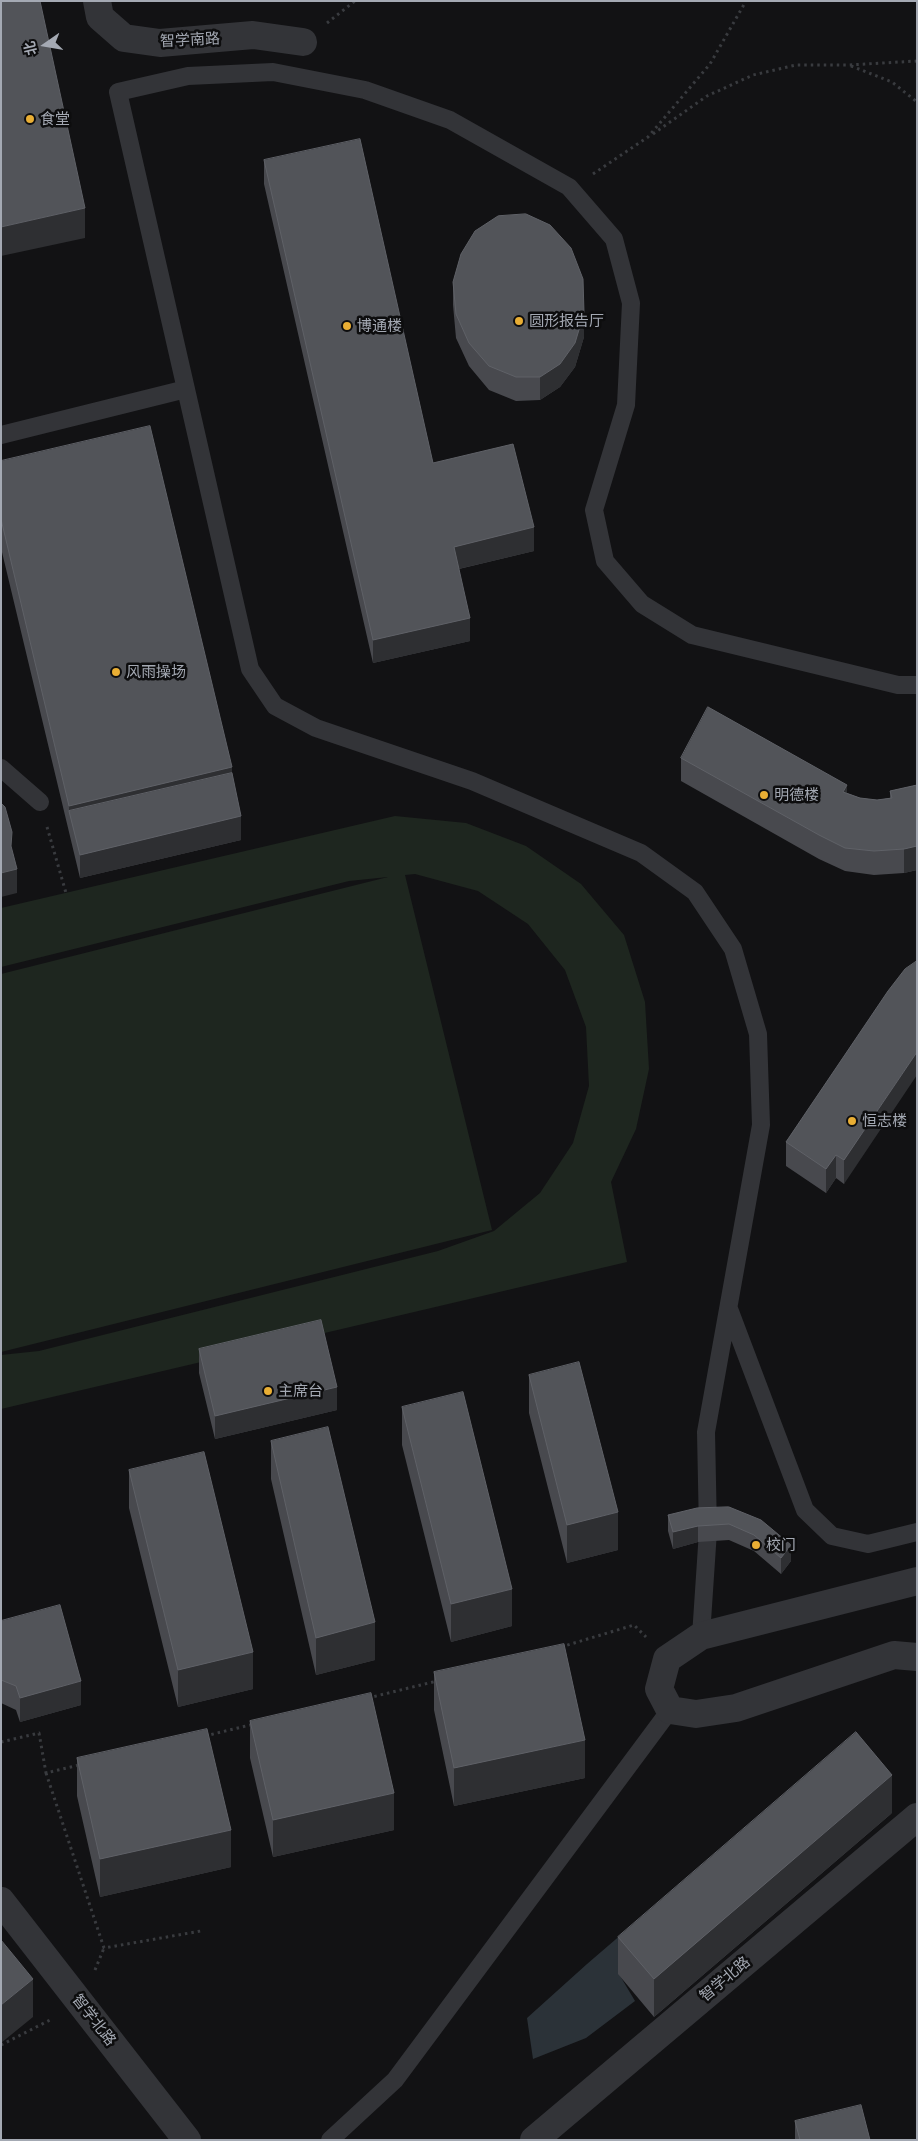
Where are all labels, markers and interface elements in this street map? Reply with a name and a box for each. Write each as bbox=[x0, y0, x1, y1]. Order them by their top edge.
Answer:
north arrow bbox=[20, 20, 70, 70]
street label: 智学南路 bbox=[160, 29, 220, 51]
text: 北 bbox=[20, 40, 40, 57]
place label: 食堂 bbox=[40, 110, 70, 128]
marker: 食堂 bbox=[24, 113, 36, 125]
place label: 圆形报告厅 bbox=[529, 312, 604, 330]
marker: 圆形报告厅 bbox=[513, 315, 525, 327]
place label: 博通楼 bbox=[357, 317, 402, 335]
marker: 博通楼 bbox=[341, 320, 353, 332]
place label: 风雨操场 bbox=[126, 663, 186, 681]
marker: 风雨操场 bbox=[110, 666, 122, 678]
place label: 明德楼 bbox=[774, 786, 819, 804]
marker: 明德楼 bbox=[758, 789, 770, 801]
place label: 恒志楼 bbox=[862, 1112, 907, 1130]
marker: 恒志楼 bbox=[846, 1115, 858, 1127]
place label: 主席台 bbox=[278, 1382, 323, 1400]
marker: 主席台 bbox=[262, 1385, 274, 1397]
place label: 校门 bbox=[766, 1536, 796, 1554]
marker: 校门 bbox=[750, 1539, 762, 1551]
street label: 智学北路 bbox=[696, 1953, 754, 2005]
street label: 智学北路 bbox=[68, 1991, 120, 2049]

